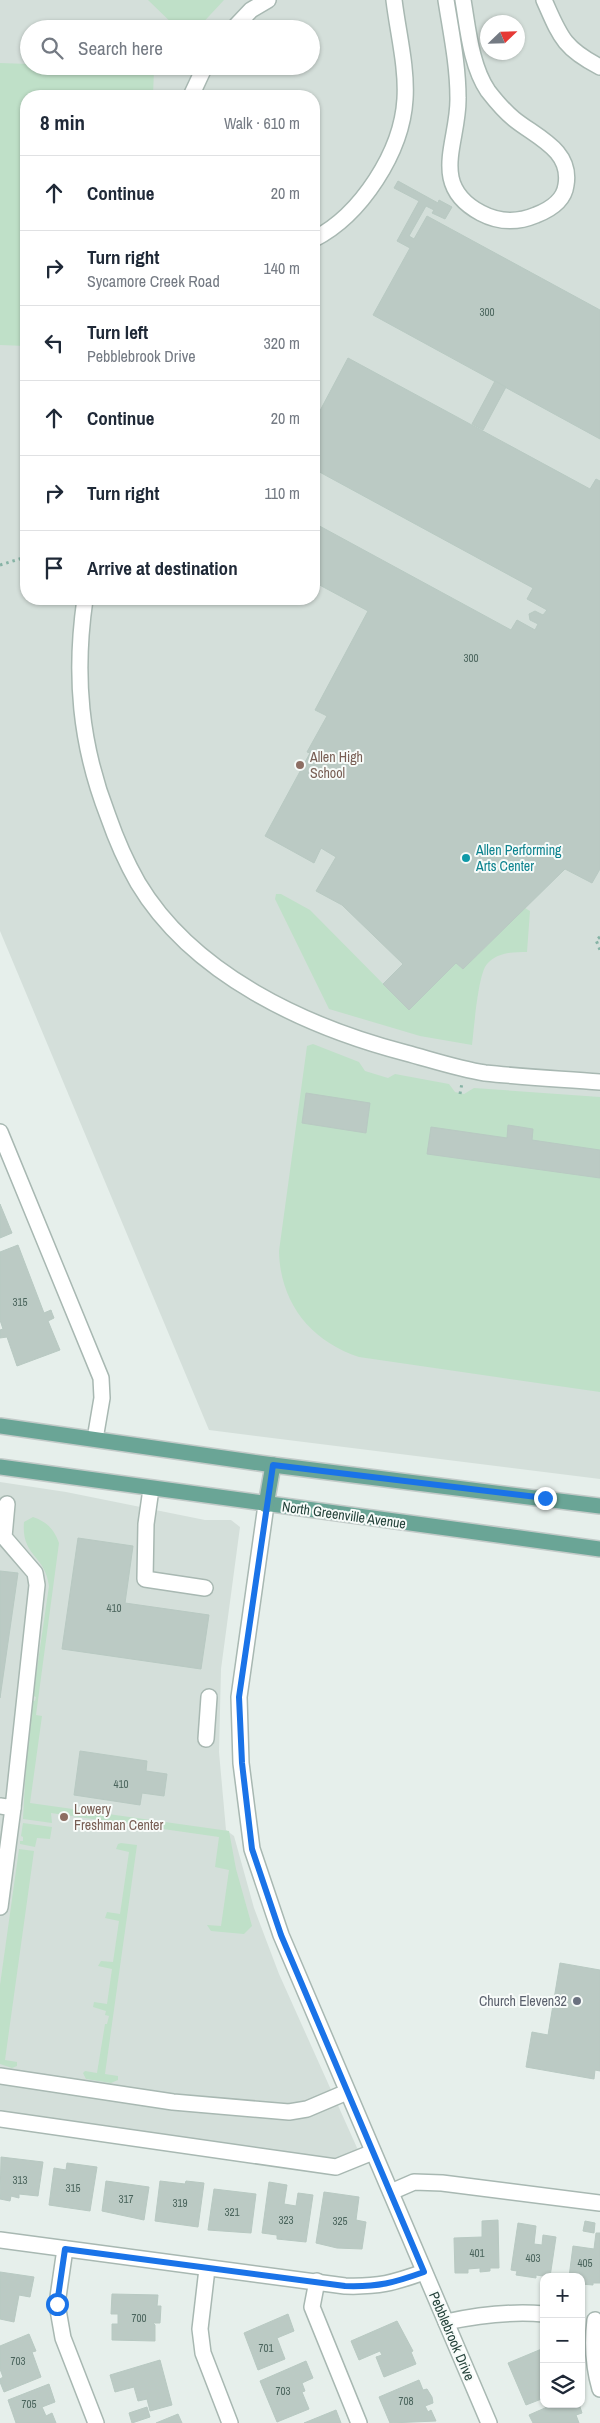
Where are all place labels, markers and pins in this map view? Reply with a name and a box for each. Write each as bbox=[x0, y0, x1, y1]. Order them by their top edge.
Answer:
place label: Allen High School bbox=[309, 748, 363, 782]
marker: Allen High School bbox=[294, 759, 306, 771]
place label: Allen Performing Arts Center bbox=[475, 841, 562, 875]
marker: Allen Performing Arts Center bbox=[460, 852, 472, 864]
place label: Lowery Freshman Center bbox=[74, 1800, 163, 1834]
marker: Lowery Freshman Center bbox=[58, 1811, 70, 1823]
place label: Church Eleven32 bbox=[479, 1992, 567, 2010]
marker: Church Eleven32 bbox=[571, 1995, 583, 2007]

